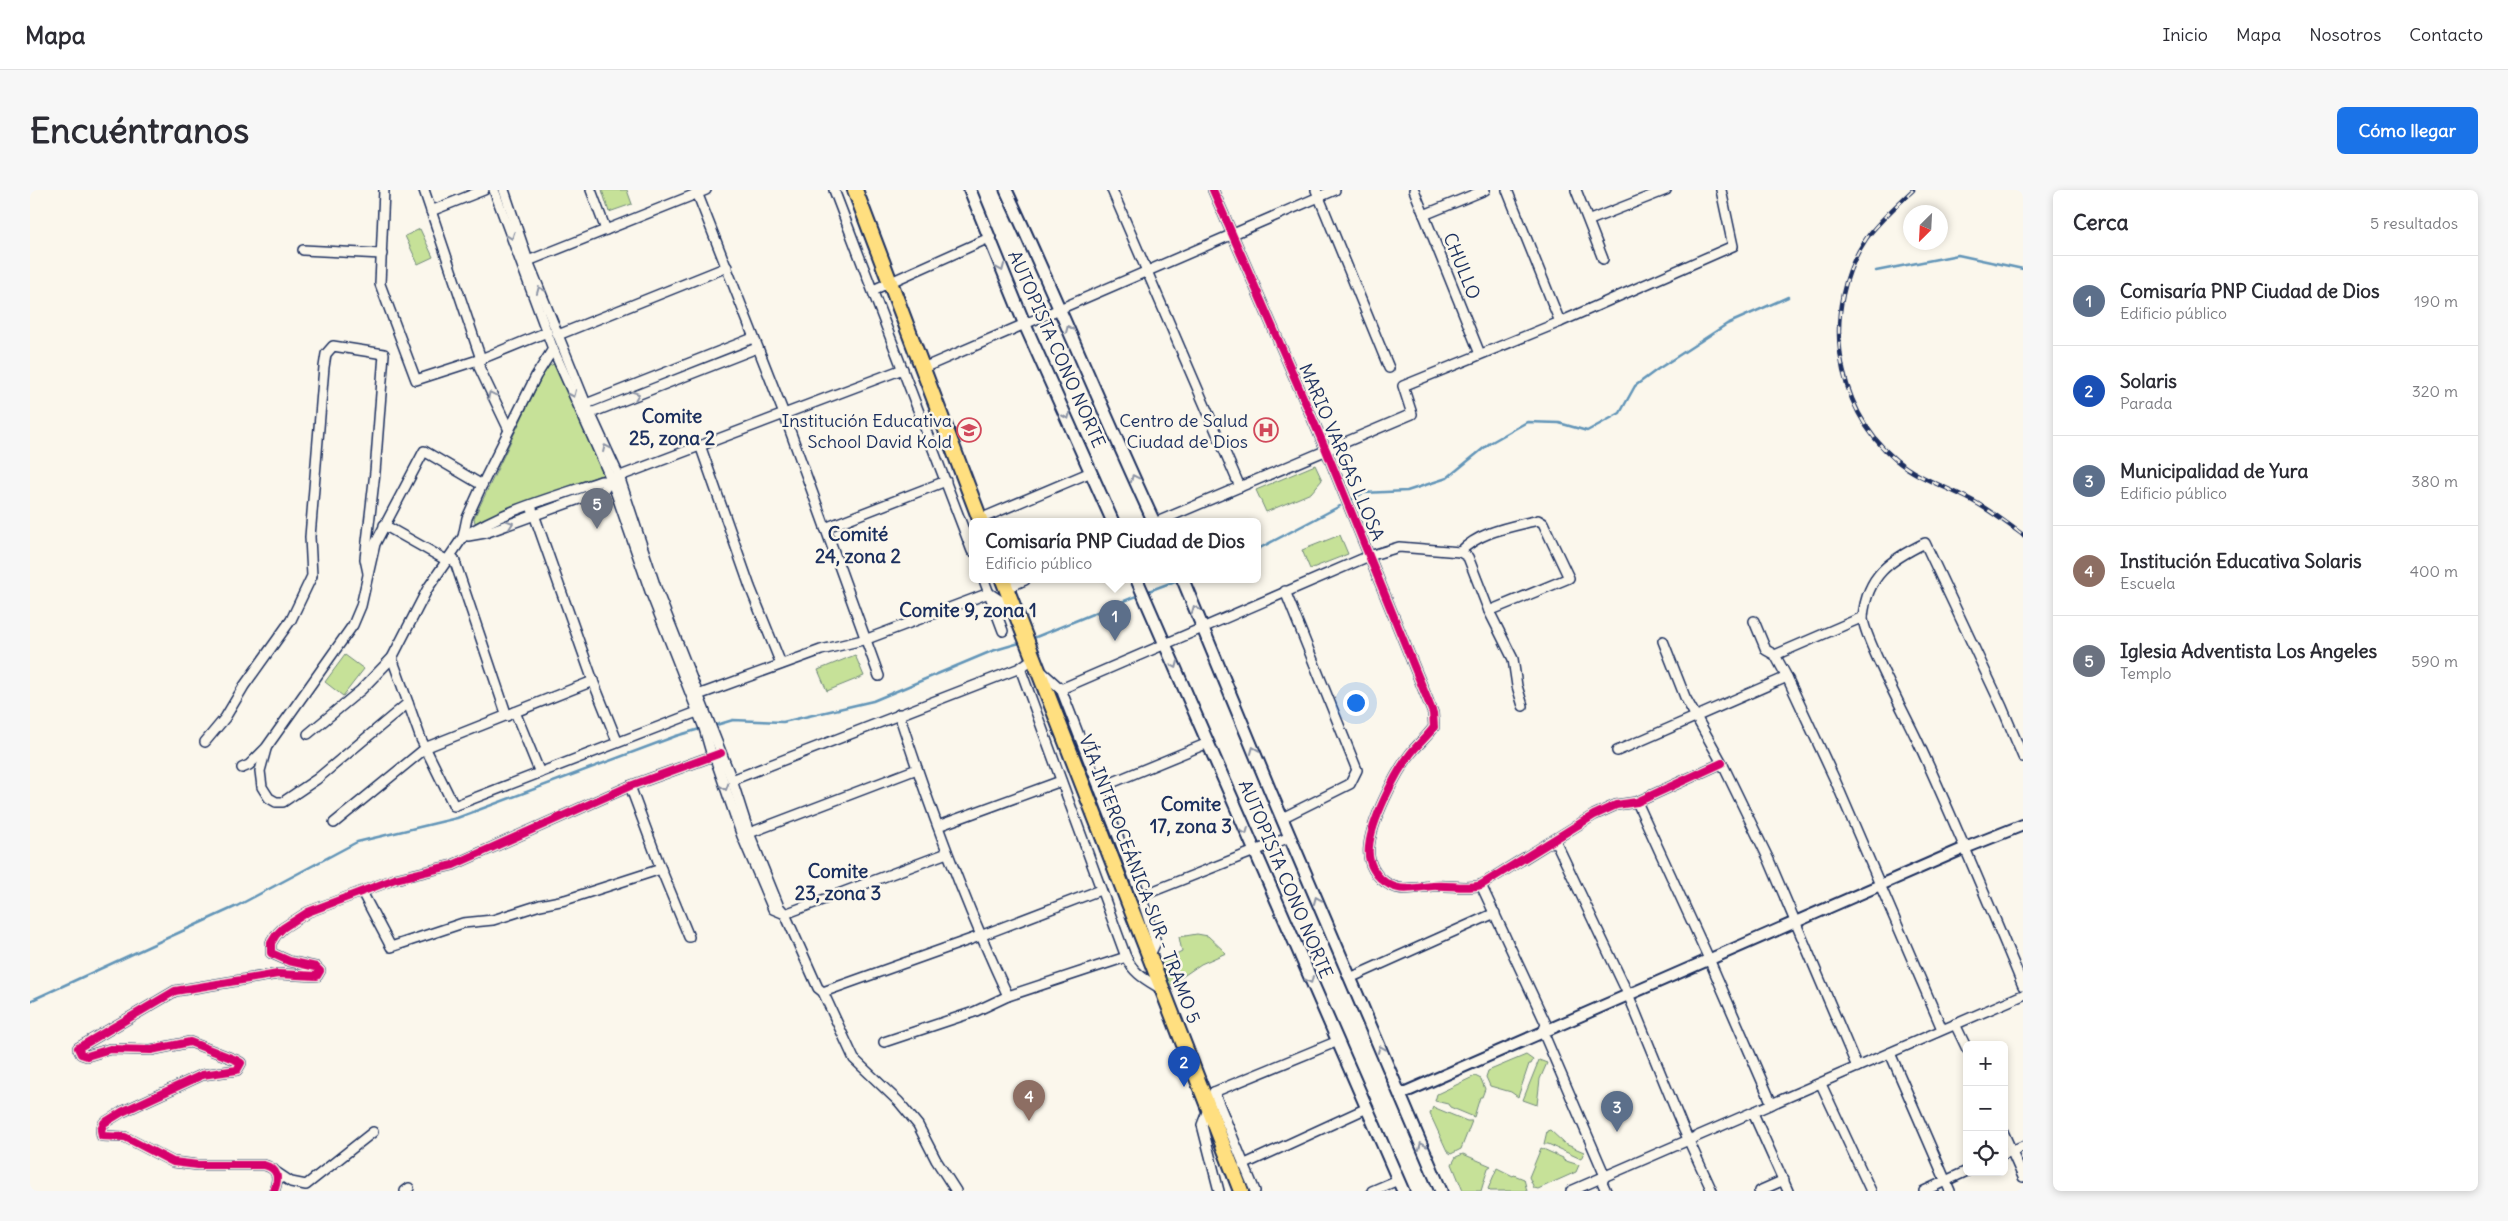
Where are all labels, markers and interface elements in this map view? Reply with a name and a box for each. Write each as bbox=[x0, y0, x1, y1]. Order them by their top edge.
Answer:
text: Mapa bbox=[25, 20, 85, 50]
text: Inicio bbox=[2162, 23, 2208, 46]
text: Mapa bbox=[2236, 23, 2281, 46]
text: Nosotros bbox=[2309, 23, 2381, 46]
text: Contacto bbox=[2409, 23, 2483, 46]
button: Cómo llegar bbox=[2337, 107, 2478, 154]
text: Encuéntranos bbox=[30, 108, 249, 152]
north arrow bbox=[1903, 205, 1948, 250]
text: Cerca bbox=[2073, 209, 2128, 236]
text: 5 resultados bbox=[2370, 213, 2458, 233]
street label: CHULLO bbox=[1438, 229, 1486, 303]
one-way arrow bbox=[505, 231, 515, 240]
street label: AUTOPISTA CONO NORTE bbox=[1003, 247, 1111, 451]
one-way arrow bbox=[996, 263, 1006, 271]
text: Comisaría PNP Ciudad de Dios bbox=[2120, 279, 2380, 303]
one-way arrow bbox=[536, 286, 546, 295]
text: 1 bbox=[2086, 291, 2092, 311]
text: 190 m bbox=[2414, 291, 2458, 311]
text: Edificio público bbox=[2120, 303, 2227, 323]
one-way arrow bbox=[1064, 325, 1075, 334]
street label: MARIO VARGAS LLOSA bbox=[1294, 360, 1390, 544]
text: Solaris bbox=[2120, 369, 2177, 393]
text: 2 bbox=[2085, 381, 2093, 401]
text: 320 m bbox=[2412, 381, 2458, 401]
one-way arrow bbox=[567, 389, 577, 398]
one-way arrow bbox=[487, 391, 497, 400]
one-way arrow bbox=[631, 391, 640, 402]
text: Parada bbox=[2120, 393, 2172, 413]
district label: Comite 25, zona 2 bbox=[629, 404, 715, 450]
place label: Institución Educativa School David Kold bbox=[781, 409, 952, 453]
place label: Centro de Salud Ciudad de Dios bbox=[1119, 409, 1248, 453]
one-way arrow bbox=[1060, 411, 1071, 420]
school or university icon: Institución Educativa School David Kold bbox=[956, 417, 982, 443]
hospital icon: Centro de Salud Ciudad de Dios bbox=[1253, 417, 1279, 443]
one-way arrow bbox=[603, 444, 613, 453]
text: Municipalidad de Yura bbox=[2120, 459, 2308, 483]
text: 3 bbox=[2084, 471, 2094, 491]
text: 380 m bbox=[2411, 471, 2458, 491]
one-way arrow bbox=[1130, 474, 1140, 483]
text: Edificio público bbox=[2120, 483, 2227, 503]
pin: 5 bbox=[581, 488, 613, 529]
popup bbox=[969, 518, 1261, 583]
one-way arrow bbox=[505, 520, 514, 530]
district label: Comité 24, zona 2 bbox=[815, 522, 901, 568]
text: Comisaría PNP Ciudad de Dios bbox=[985, 529, 1245, 553]
text: Institución Educativa Solaris bbox=[2120, 549, 2362, 573]
text: Edificio público bbox=[985, 553, 1092, 573]
text: 4 bbox=[2084, 561, 2094, 581]
text: 400 m bbox=[2410, 561, 2458, 581]
text: Escuela bbox=[2120, 573, 2175, 593]
district label: Comite 9, zona 1 bbox=[899, 598, 1037, 622]
pin: 1 bbox=[1099, 600, 1131, 641]
one-way arrow bbox=[1191, 606, 1201, 614]
text: Iglesia Adventista Los Angeles bbox=[2120, 639, 2377, 663]
text: 5 bbox=[2084, 651, 2094, 671]
text: 590 m bbox=[2411, 651, 2458, 671]
one-way arrow bbox=[1168, 660, 1179, 669]
text: Templo bbox=[2120, 663, 2172, 683]
your location bbox=[1343, 690, 1369, 716]
street label: VÍA INTEROCEÁNICA SUR - TRAMO 5 bbox=[1074, 731, 1206, 1027]
one-way arrow bbox=[1249, 747, 1259, 755]
street label: AUTOPISTA CONO NORTE bbox=[1234, 776, 1338, 982]
one-way arrow bbox=[719, 782, 729, 790]
district label: Comite 17, zona 3 bbox=[1150, 792, 1232, 838]
one-way arrow bbox=[1239, 826, 1250, 835]
district label: Comite 23, zona 3 bbox=[795, 859, 881, 905]
one-way arrow bbox=[1313, 896, 1323, 905]
one-way arrow bbox=[1304, 975, 1315, 984]
map controls bbox=[1963, 1041, 2008, 1176]
button: + bbox=[1963, 1041, 2008, 1086]
one-way arrow bbox=[1377, 1045, 1388, 1054]
pin: 2 bbox=[1168, 1046, 1200, 1087]
pin: 4 bbox=[1013, 1080, 1045, 1121]
button: − bbox=[1963, 1086, 2008, 1131]
pin: 3 bbox=[1601, 1091, 1633, 1132]
button: locate bbox=[1963, 1131, 2008, 1176]
one-way arrow bbox=[1418, 1142, 1429, 1151]

